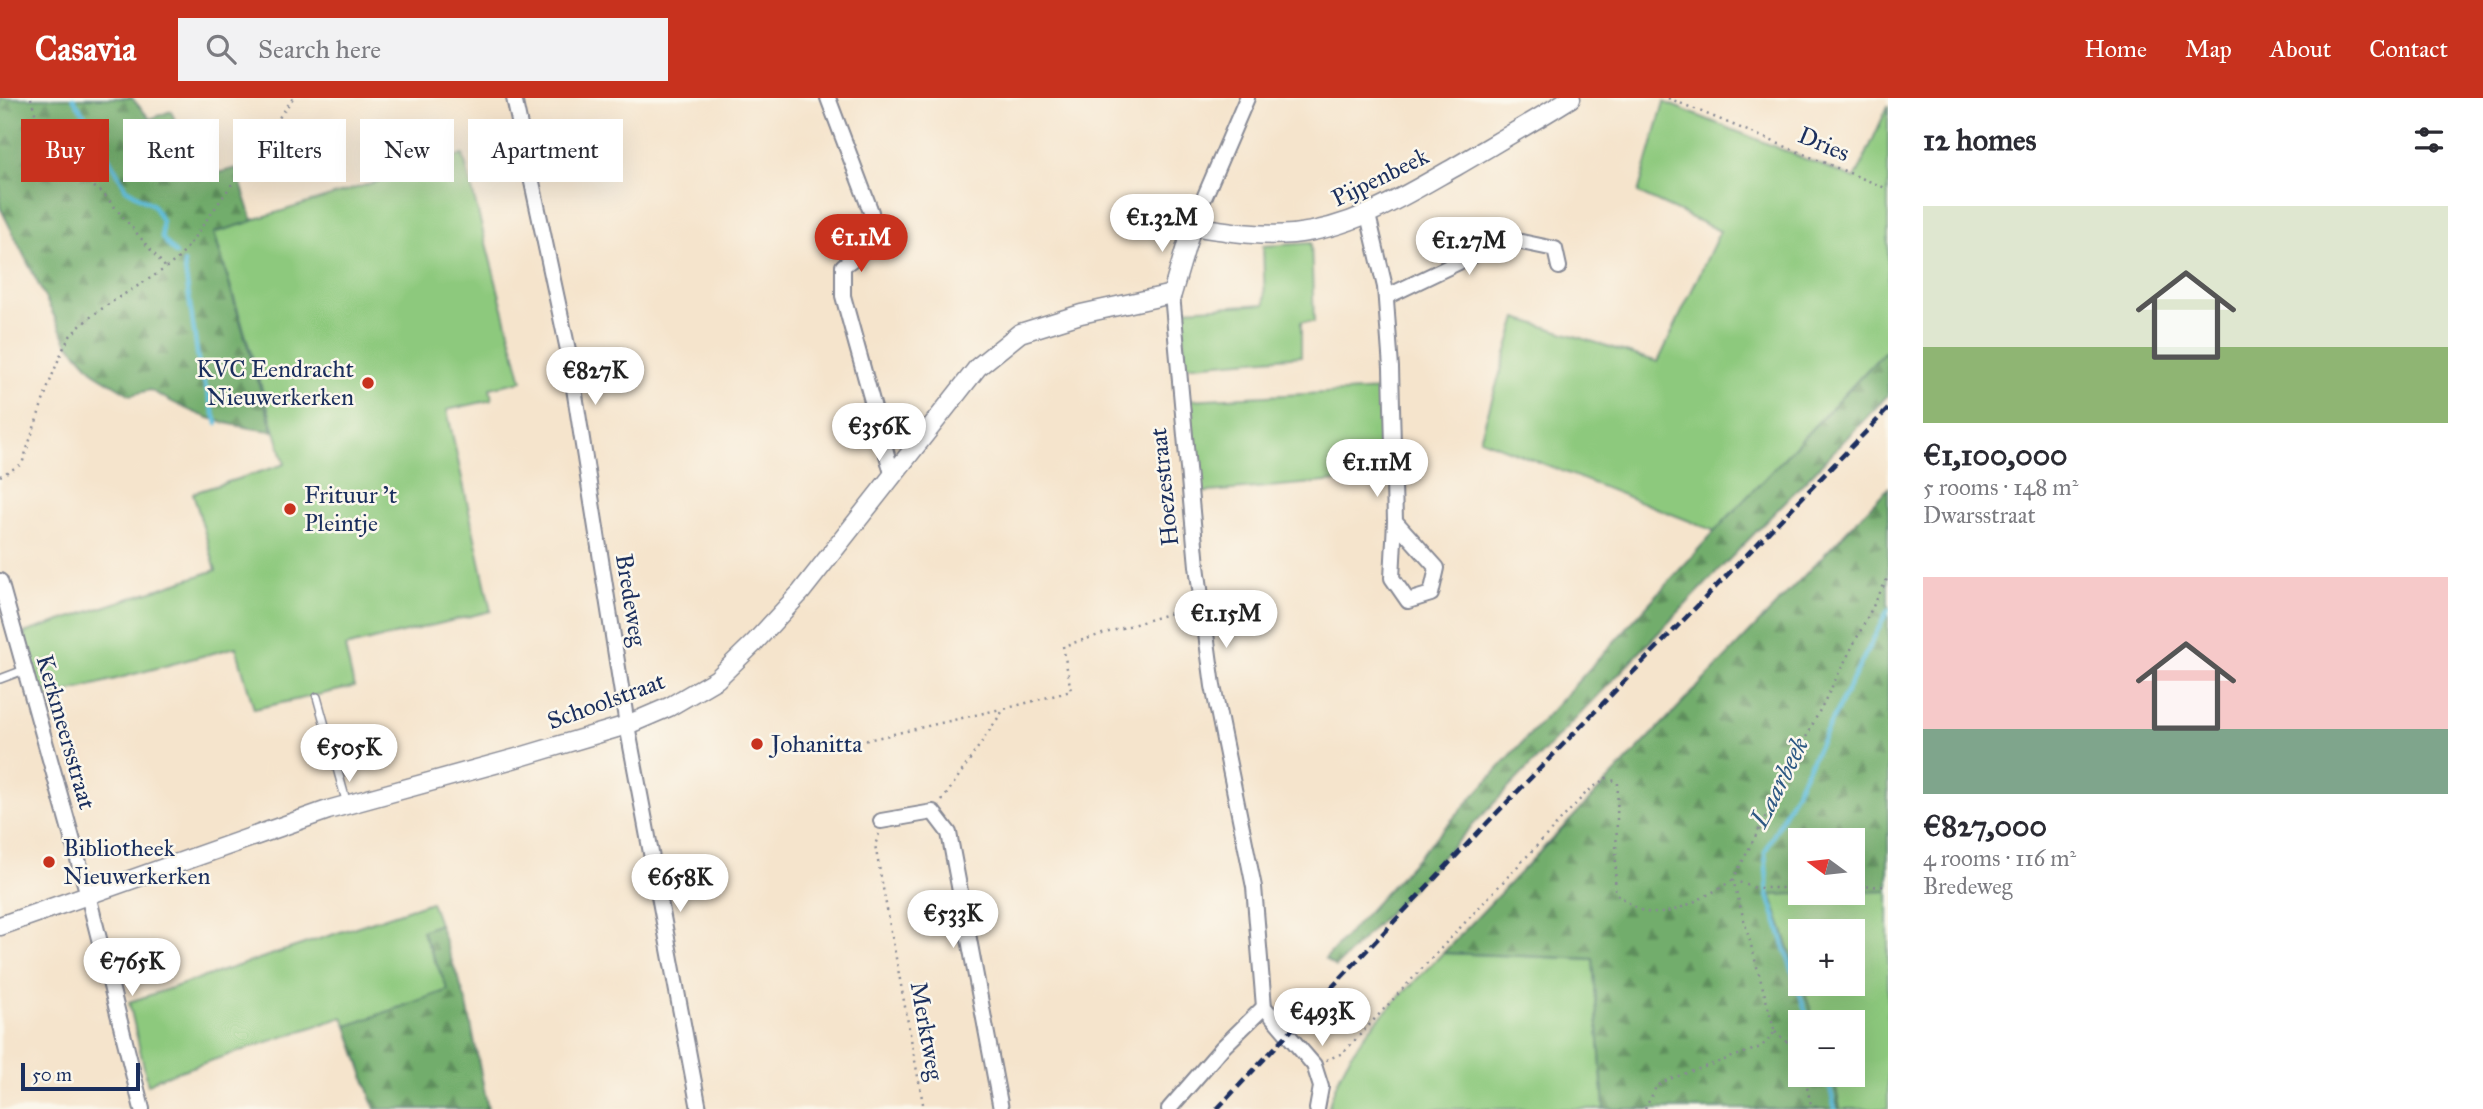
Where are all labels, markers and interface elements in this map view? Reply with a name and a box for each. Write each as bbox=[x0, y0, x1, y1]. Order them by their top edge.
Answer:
search box bbox=[178, 18, 668, 81]
text: Casavia bbox=[35, 29, 136, 69]
icon: search bbox=[202, 30, 240, 68]
text: Search here bbox=[258, 33, 381, 65]
text: Home bbox=[2084, 34, 2147, 64]
text: Map bbox=[2185, 34, 2232, 64]
text: About bbox=[2270, 34, 2331, 64]
text: Contact bbox=[2369, 34, 2448, 64]
chip: Buy bbox=[21, 119, 109, 182]
chip: Rent bbox=[123, 119, 219, 182]
chip: Filters bbox=[233, 119, 346, 182]
chip: New bbox=[360, 119, 454, 182]
chip: Apartment bbox=[468, 119, 623, 182]
street label: Dries bbox=[1794, 120, 1854, 168]
icon: filters bbox=[2410, 121, 2448, 159]
text: 12 homes bbox=[1923, 122, 2036, 158]
street label: Pijpenbeek bbox=[1327, 140, 1434, 213]
pin: €1.32M bbox=[1105, 194, 1219, 254]
text: €1.32M bbox=[1126, 203, 1198, 231]
pin: €1.1M bbox=[812, 214, 910, 274]
pin: €1.27M bbox=[1412, 218, 1526, 277]
text: €1.1M bbox=[831, 223, 891, 251]
text: €1.27M bbox=[1432, 226, 1506, 254]
icon: home bbox=[2123, 252, 2249, 378]
pin: €827K bbox=[546, 348, 644, 407]
place label: KVC Eendracht Nieuwerkerken bbox=[196, 354, 354, 412]
text: €827K bbox=[562, 356, 628, 384]
marker: KVC Eendracht Nieuwerkerken bbox=[360, 375, 376, 391]
pin: €356K bbox=[830, 404, 928, 463]
text: €356K bbox=[848, 412, 910, 440]
street label: Hoezestraat bbox=[1143, 426, 1185, 548]
text: €1,100,000 bbox=[1923, 437, 2068, 473]
pin: €1.11M bbox=[1320, 440, 1434, 499]
text: €1.11M bbox=[1342, 448, 1412, 476]
text: 5 rooms · 148 m² bbox=[1923, 473, 2078, 501]
place label: Frituur 't Pleintje bbox=[304, 480, 398, 538]
marker: Frituur 't Pleintje bbox=[282, 501, 298, 517]
text: Dwarsstraat bbox=[1923, 501, 2036, 529]
street label: Bredeweg bbox=[609, 552, 653, 649]
pin: €1.15M bbox=[1169, 590, 1283, 650]
text: €1.15M bbox=[1190, 599, 1262, 627]
icon: home bbox=[2123, 623, 2249, 749]
street label: Kerkmeersstraat bbox=[30, 651, 103, 813]
street label: Schoolstraat bbox=[543, 666, 669, 736]
pin: €505K bbox=[300, 724, 398, 784]
place label: Johanitta bbox=[768, 729, 863, 759]
water label: Laarbeek bbox=[1742, 731, 1815, 833]
text: €505K bbox=[316, 733, 382, 761]
marker: Johanitta bbox=[749, 736, 765, 752]
text: €827,000 bbox=[1923, 808, 2047, 844]
north arrow bbox=[1788, 828, 1866, 905]
map controls bbox=[1788, 828, 1865, 1087]
place label: Bibliotheek Nieuwerkerken bbox=[63, 833, 210, 891]
text: 4 rooms · 116 m² bbox=[1923, 844, 2076, 872]
marker: Bibliotheek Nieuwerkerken bbox=[41, 854, 57, 870]
pin: €658K bbox=[631, 854, 729, 914]
text: €658K bbox=[648, 863, 712, 891]
text: Bredeweg bbox=[1923, 872, 2012, 900]
pin: €533K bbox=[904, 890, 1002, 950]
text: €533K bbox=[923, 899, 983, 927]
button: + bbox=[1788, 919, 1865, 996]
pin: €765K bbox=[83, 939, 181, 998]
text: €765K bbox=[100, 947, 164, 975]
street label: Merktweg bbox=[904, 979, 951, 1083]
pin: €493K bbox=[1273, 988, 1371, 1048]
text: €493K bbox=[1290, 997, 1354, 1025]
button: − bbox=[1788, 1010, 1865, 1087]
scale bar bbox=[21, 1060, 140, 1092]
text: 50 m bbox=[32, 1063, 72, 1086]

